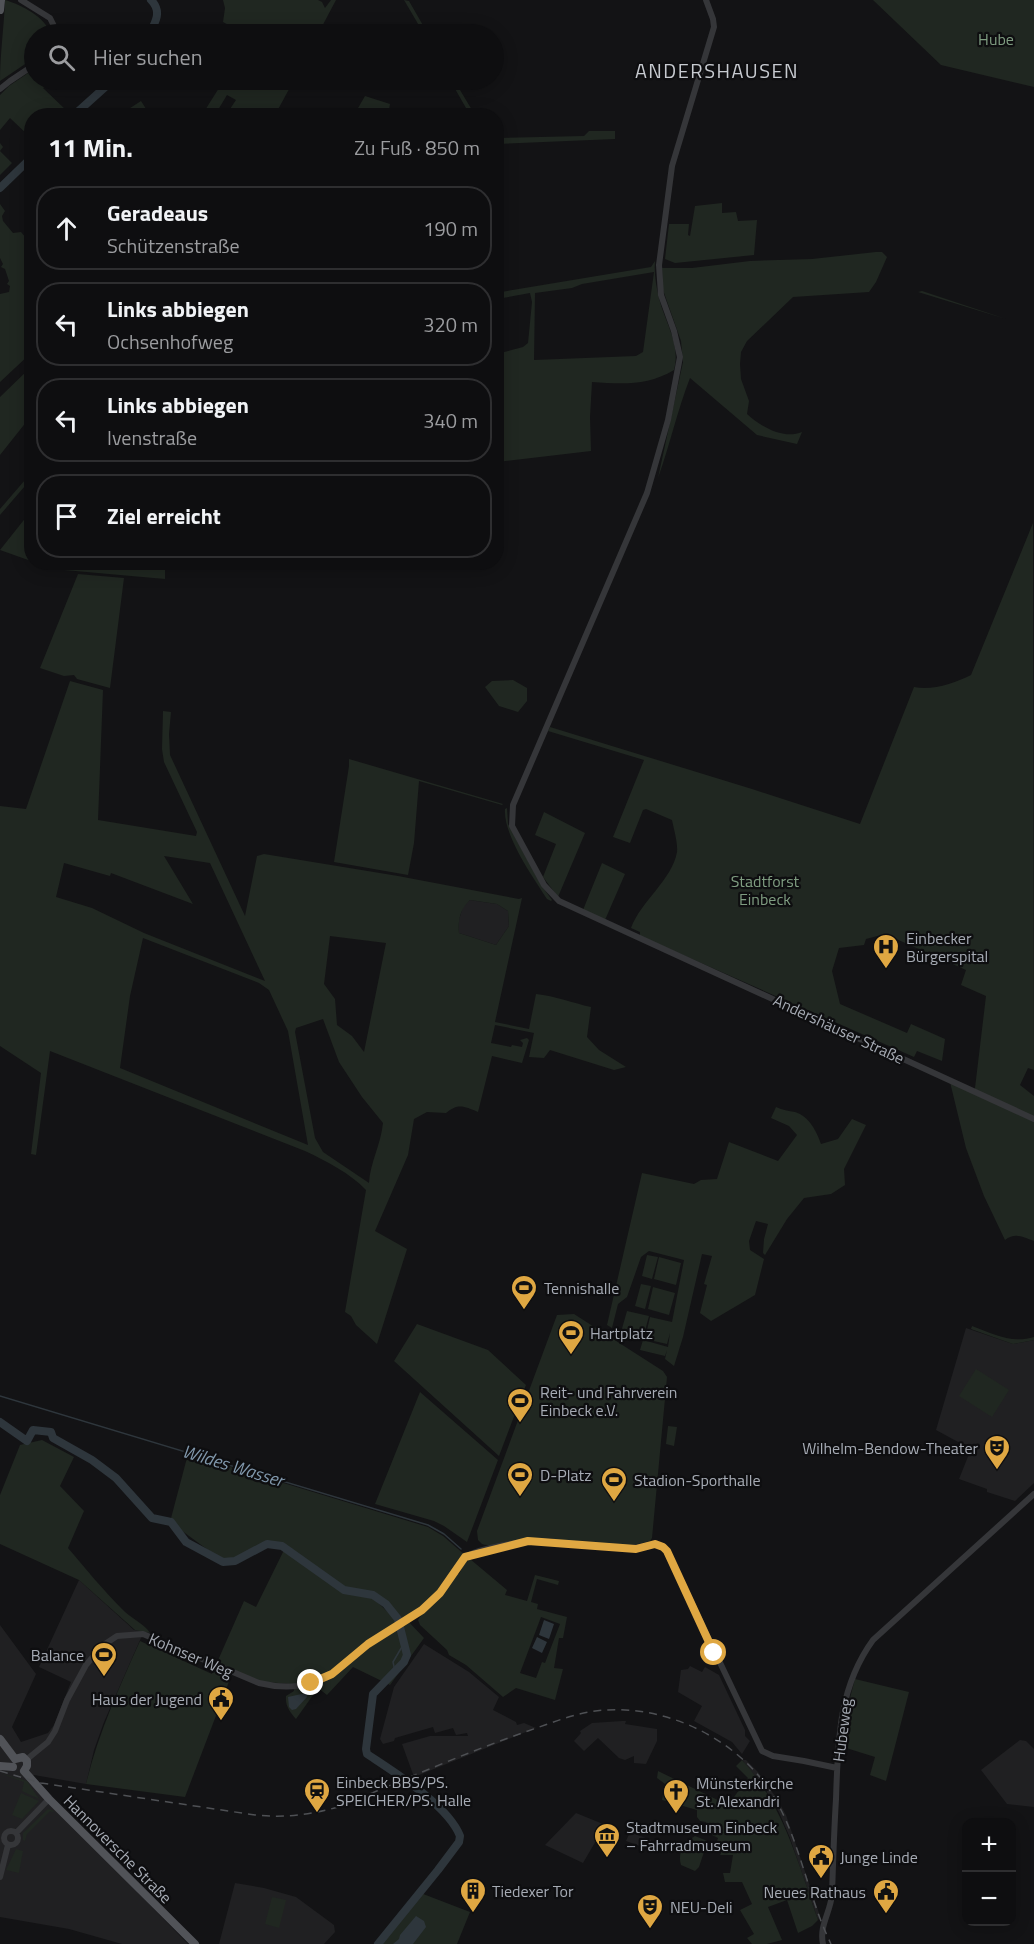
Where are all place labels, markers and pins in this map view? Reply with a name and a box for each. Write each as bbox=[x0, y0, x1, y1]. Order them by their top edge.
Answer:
place label: Einbecker Bürgerspital bbox=[906, 926, 988, 968]
hospital icon: Einbecker Bürgerspital bbox=[871, 932, 901, 970]
sports icon: Tennishalle bbox=[509, 1273, 539, 1311]
place label: Tennishalle bbox=[544, 1276, 619, 1300]
sports icon: Hartplatz bbox=[556, 1318, 586, 1356]
place label: Hartplatz bbox=[590, 1321, 653, 1345]
place label: Reit- und Fahrverein Einbeck e.V. bbox=[540, 1380, 677, 1422]
sports icon: Reit- und Fahrverein Einbeck e.V. bbox=[505, 1386, 535, 1424]
theatre icon: Wilhelm-Bendow-Theater bbox=[982, 1433, 1012, 1471]
place label: Wilhelm-Bendow-Theater bbox=[802, 1436, 978, 1460]
sports icon: D-Platz bbox=[505, 1460, 535, 1498]
place label: D-Platz bbox=[540, 1463, 591, 1487]
sports icon: Stadion-Sporthalle bbox=[599, 1465, 629, 1503]
place label: Stadion-Sporthalle bbox=[634, 1468, 761, 1492]
sports icon: Balance bbox=[89, 1640, 119, 1678]
place label: Balance bbox=[31, 1643, 84, 1667]
public building icon: Haus der Jugend bbox=[206, 1684, 236, 1722]
place label: Haus der Jugend bbox=[92, 1687, 202, 1711]
place label: Einbeck BBS/PS. SPEICHER/PS. Halle bbox=[336, 1770, 471, 1812]
place label: Münsterkirche St. Alexandri bbox=[696, 1771, 793, 1813]
station icon: Einbeck BBS/PS. SPEICHER/PS. Halle bbox=[302, 1776, 332, 1814]
church icon: Münsterkirche St. Alexandri bbox=[661, 1777, 691, 1815]
place label: Stadtmuseum Einbeck – Fahrradmuseum bbox=[626, 1815, 777, 1857]
museum icon: Stadtmuseum Einbeck – Fahrradmuseum bbox=[592, 1821, 622, 1859]
public building icon: Junge Linde bbox=[806, 1842, 836, 1880]
place label: Junge Linde bbox=[840, 1845, 918, 1869]
building icon: Tiedexer Tor bbox=[458, 1876, 488, 1914]
public building icon: Neues Rathaus bbox=[871, 1877, 901, 1915]
place label: Tiedexer Tor bbox=[492, 1879, 574, 1903]
place label: Neues Rathaus bbox=[764, 1880, 866, 1904]
theatre icon: NEU-Deli bbox=[635, 1892, 665, 1930]
place label: NEU-Deli bbox=[670, 1895, 733, 1919]

